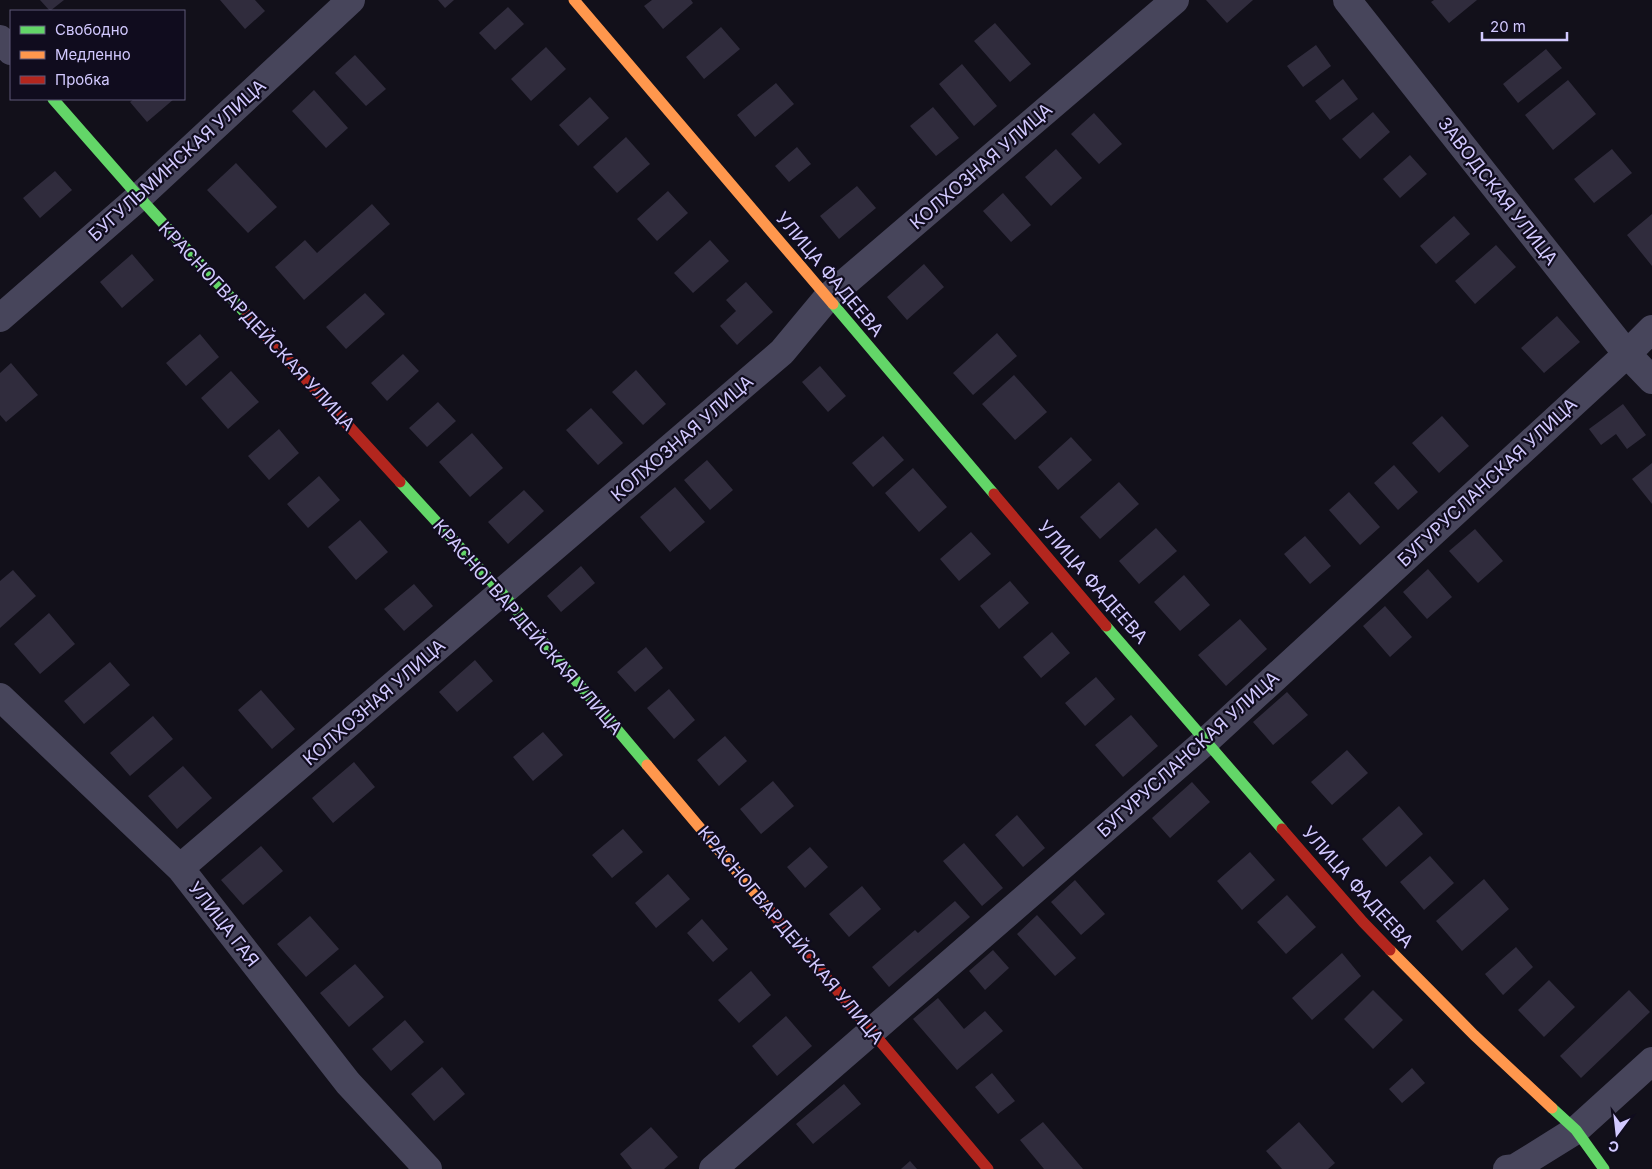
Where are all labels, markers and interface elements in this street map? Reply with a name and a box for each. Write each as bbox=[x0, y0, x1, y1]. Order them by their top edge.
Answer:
legend bbox=[10, 10, 185, 100]
scale bar bbox=[1482, 10, 1567, 42]
text: 20 m bbox=[1490, 17, 1526, 36]
text: Свободно bbox=[55, 20, 129, 39]
text: Медленно bbox=[55, 45, 131, 64]
text: Пробка bbox=[55, 70, 110, 89]
street label: БУГУЛЬМИНСКАЯ УЛИЦА bbox=[84, 75, 270, 245]
street label: КОЛХОЗНАЯ УЛИЦА bbox=[906, 99, 1056, 233]
street label: ЗАВОДСКАЯ УЛИЦА bbox=[1434, 113, 1562, 269]
street label: УЛИЦА ФАДЕЕВА bbox=[772, 207, 888, 341]
street label: КРАСНОГВАРДЕЙСКАЯ УЛИЦА bbox=[155, 217, 360, 435]
street label: КОЛХОЗНАЯ УЛИЦА bbox=[607, 371, 757, 505]
street label: БУГУРУСЛАНСКАЯ УЛИЦА bbox=[1393, 393, 1581, 571]
street label: КРАСНОГВАРДЕЙСКАЯ УЛИЦА bbox=[429, 515, 628, 739]
street label: УЛИЦА ФАДЕЕВА bbox=[1034, 516, 1152, 648]
street label: КОЛХОЗНАЯ УЛИЦА bbox=[299, 635, 449, 769]
street label: БУГУРУСЛАНСКАЯ УЛИЦА bbox=[1093, 667, 1283, 841]
street label: КРАСНОГВАРДЕЙСКАЯ УЛИЦА bbox=[694, 821, 889, 1048]
street label: УЛИЦА ФАДЕЕВА bbox=[1298, 822, 1418, 952]
street label: УЛИЦА ГАЯ bbox=[184, 877, 264, 971]
north arrow bbox=[1592, 1109, 1642, 1159]
text: С bbox=[1606, 1137, 1621, 1157]

